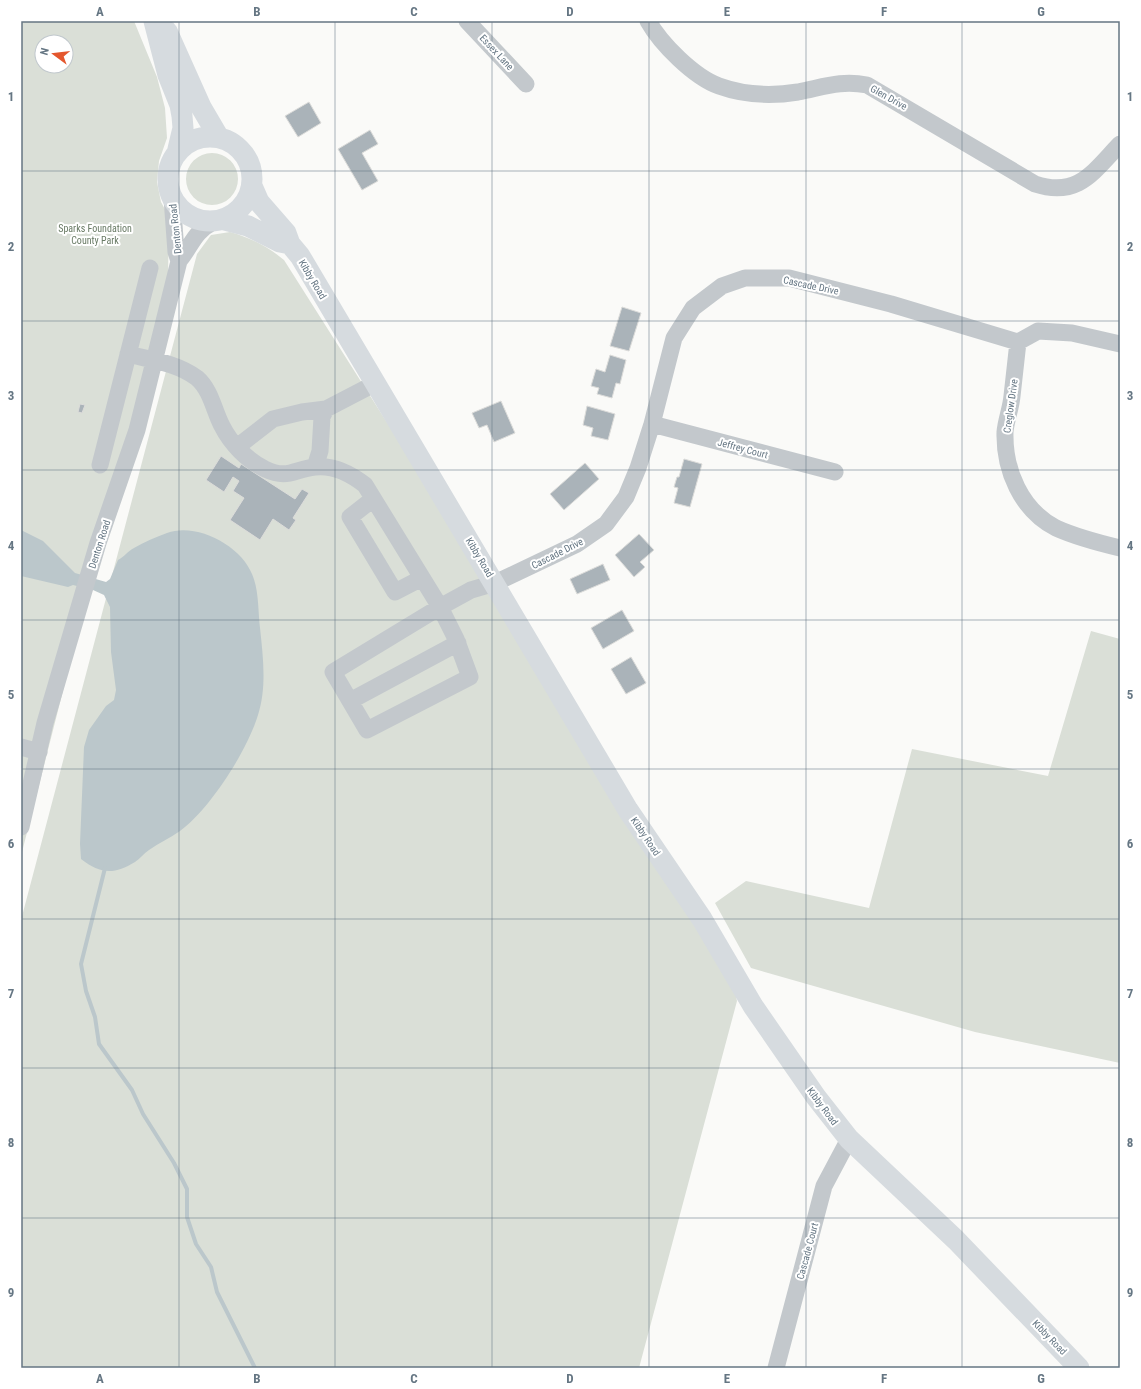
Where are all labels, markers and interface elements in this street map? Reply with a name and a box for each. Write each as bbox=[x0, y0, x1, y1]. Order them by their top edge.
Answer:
text: A bbox=[96, 4, 104, 19]
text: B bbox=[253, 4, 261, 19]
text: C bbox=[410, 4, 418, 19]
text: D bbox=[566, 4, 574, 19]
text: E bbox=[724, 4, 731, 19]
text: F bbox=[881, 4, 887, 19]
text: G bbox=[1037, 4, 1045, 19]
street label: Essex Lane bbox=[477, 32, 516, 73]
north arrow bbox=[34, 34, 74, 74]
text: N bbox=[38, 46, 52, 56]
street label: Glen Drive bbox=[869, 83, 909, 112]
text: 1 bbox=[8, 89, 14, 104]
text: 1 bbox=[1127, 89, 1133, 104]
street label: Denton Road bbox=[167, 203, 184, 255]
park label: Sparks Foundation County Park bbox=[58, 223, 132, 246]
text: 2 bbox=[8, 239, 15, 254]
text: 2 bbox=[1127, 239, 1134, 254]
street label: Kibby Road bbox=[296, 258, 329, 301]
street label: Cascade Drive bbox=[782, 274, 840, 297]
street label: Creglow Drive bbox=[1001, 378, 1020, 434]
text: 3 bbox=[8, 388, 14, 403]
text: 3 bbox=[1127, 388, 1133, 403]
street label: Jeffrey Court bbox=[716, 436, 769, 460]
street label: Denton Road bbox=[86, 518, 112, 570]
street label: Kibby Road bbox=[463, 536, 496, 579]
street label: Cascade Drive bbox=[530, 536, 585, 571]
text: 4 bbox=[8, 538, 15, 553]
text: 4 bbox=[1127, 538, 1134, 553]
text: 5 bbox=[8, 687, 15, 702]
text: 5 bbox=[1127, 687, 1134, 702]
street label: Kibby Road bbox=[629, 815, 662, 858]
text: 6 bbox=[8, 836, 15, 851]
text: 6 bbox=[1127, 836, 1134, 851]
text: 7 bbox=[8, 986, 15, 1001]
text: 7 bbox=[1127, 986, 1134, 1001]
street label: Kibby Road bbox=[805, 1085, 840, 1127]
text: 8 bbox=[8, 1135, 14, 1150]
text: 8 bbox=[1127, 1135, 1133, 1150]
street label: Cascade Court bbox=[795, 1222, 820, 1281]
text: 9 bbox=[8, 1285, 14, 1300]
text: 9 bbox=[1127, 1285, 1133, 1300]
street label: Kibby Road bbox=[1030, 1318, 1069, 1357]
text: A bbox=[96, 1371, 104, 1386]
text: B bbox=[253, 1371, 261, 1386]
text: C bbox=[410, 1371, 418, 1386]
text: D bbox=[566, 1371, 574, 1386]
text: E bbox=[724, 1371, 731, 1386]
text: F bbox=[881, 1371, 887, 1386]
text: G bbox=[1037, 1371, 1045, 1386]

